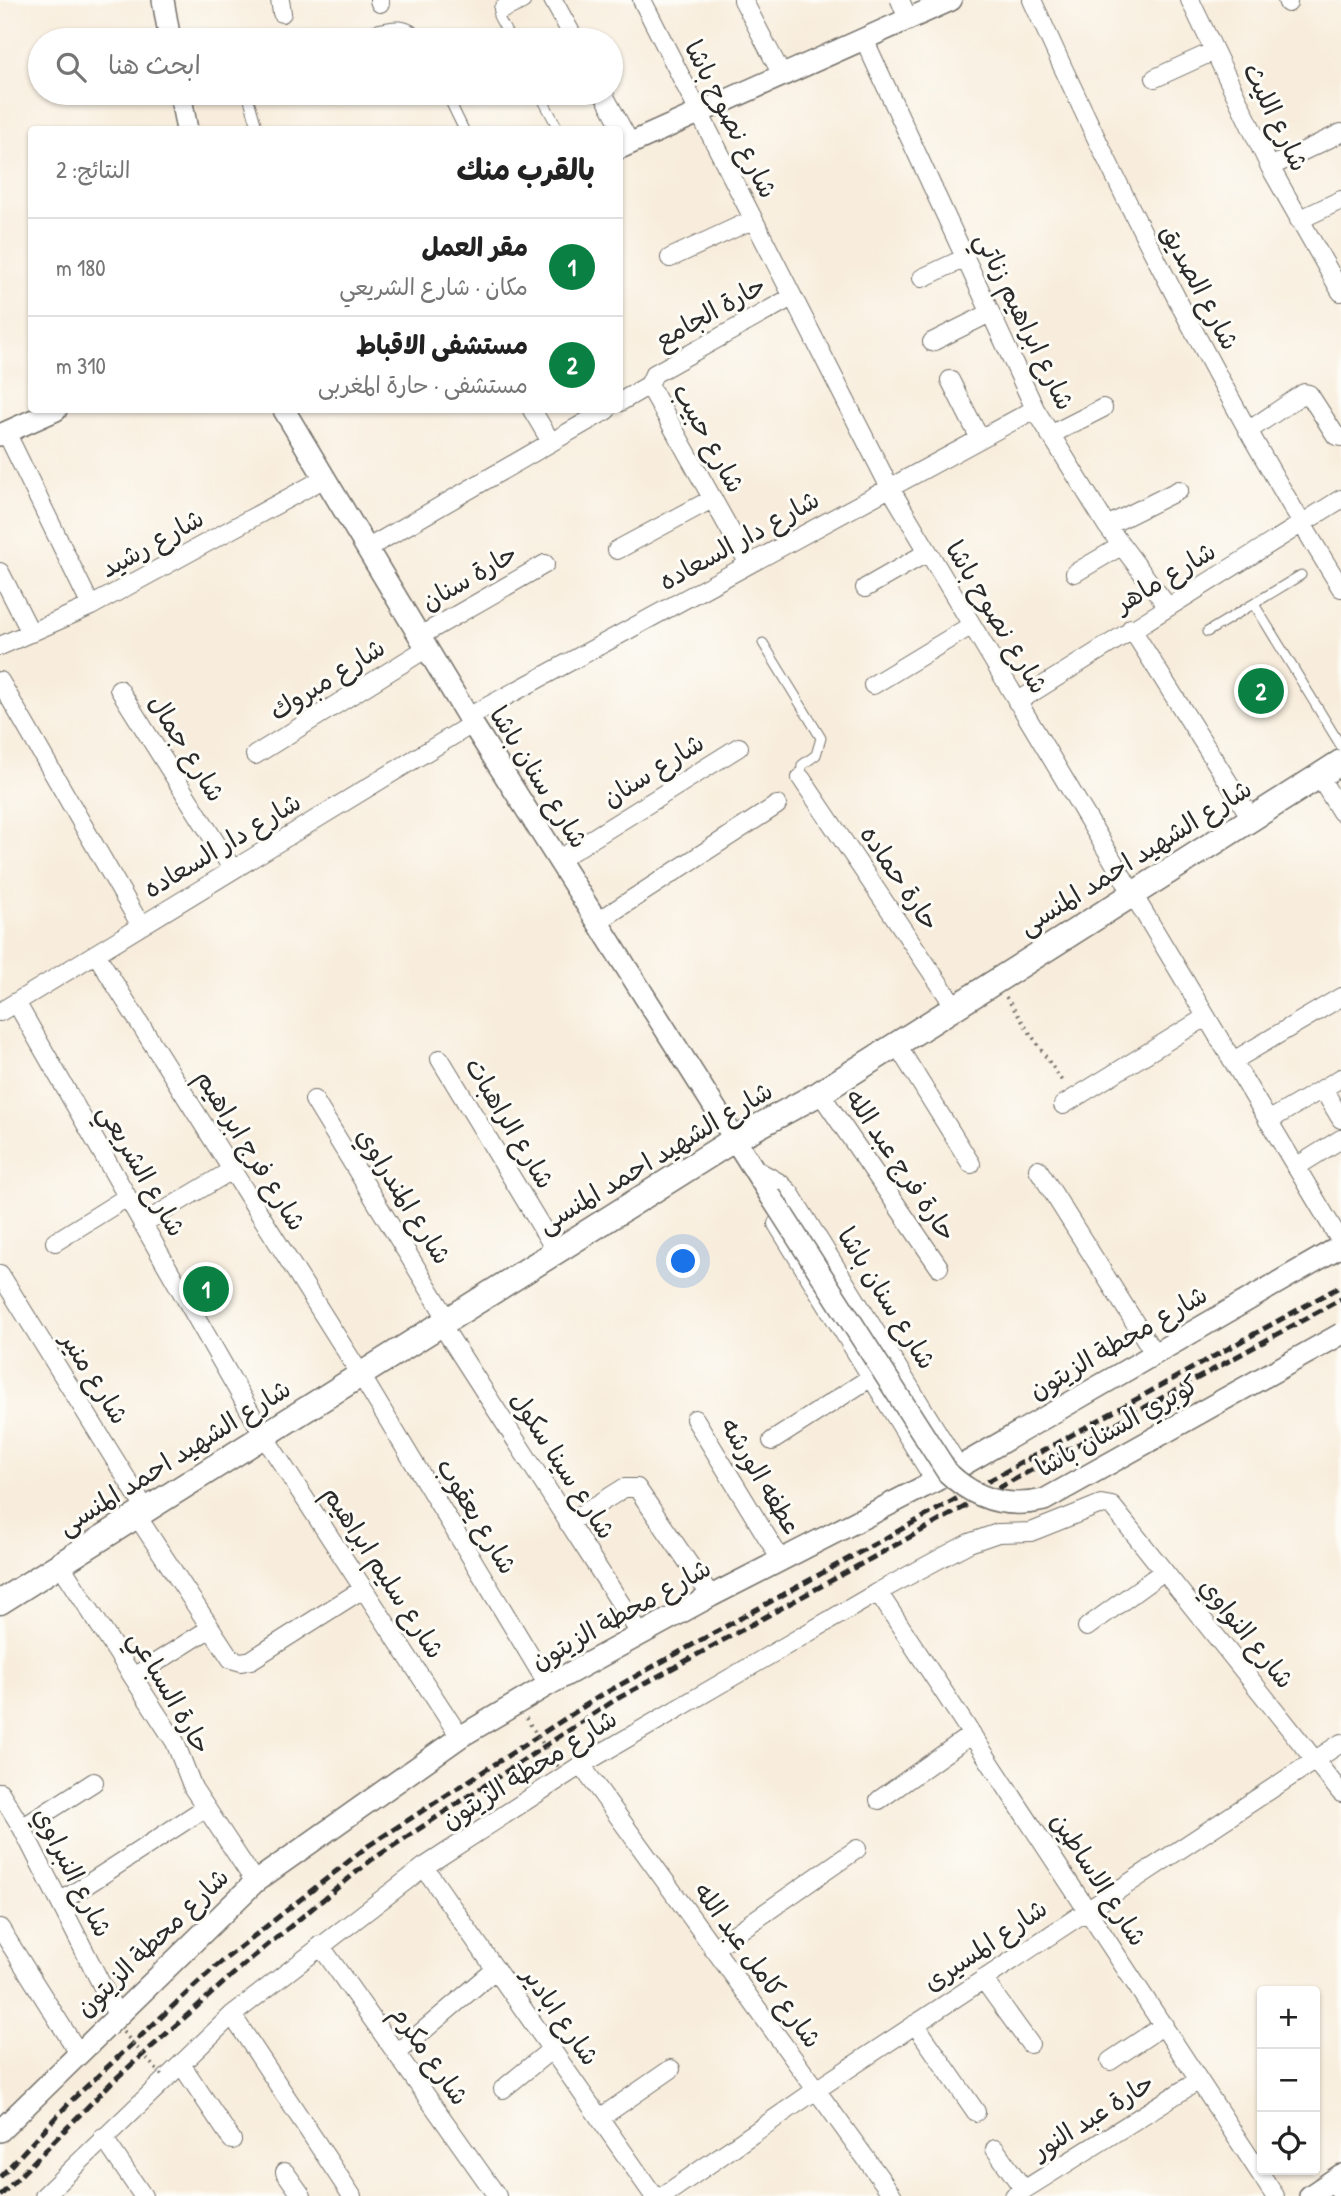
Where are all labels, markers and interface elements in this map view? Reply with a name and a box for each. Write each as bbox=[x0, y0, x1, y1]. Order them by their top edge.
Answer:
search box bbox=[28, 28, 623, 105]
street label: شارع نصوح باشا bbox=[676, 34, 786, 204]
text: ابحث هنا bbox=[108, 47, 201, 82]
icon: search bbox=[52, 48, 90, 86]
street label: شارع الليث bbox=[1234, 57, 1318, 177]
text: بالقرب منك bbox=[457, 149, 595, 189]
text: النتائج: 2 bbox=[56, 154, 130, 185]
street label: شارع الصديق bbox=[1152, 218, 1248, 356]
street label: شارع ابراهيم زناتي bbox=[962, 226, 1084, 418]
text: مقر العمل bbox=[422, 229, 528, 264]
text: 180 m bbox=[56, 252, 106, 283]
text: 1 bbox=[568, 252, 576, 283]
street label: حارة الجامع bbox=[648, 267, 773, 358]
text: مكان · شارع الشريعي bbox=[339, 271, 528, 302]
text: مستشفى الاقباط bbox=[356, 327, 528, 362]
text: 310 m bbox=[56, 350, 106, 381]
text: 2 bbox=[567, 350, 577, 381]
text: مستشفى · حارة المغربى bbox=[318, 369, 528, 400]
street label: شارع حبيب bbox=[664, 377, 754, 499]
street label: شارع دار السعاده bbox=[652, 481, 826, 599]
street label: شارع رشيد bbox=[94, 500, 210, 586]
street label: شارع نصوح باشا bbox=[937, 533, 1057, 701]
street label: شارع ماهر bbox=[1106, 533, 1222, 622]
street label: حارة سنان bbox=[414, 535, 523, 618]
street label: شارع مبروك bbox=[262, 629, 392, 729]
pin: 2 bbox=[1238, 665, 1284, 717]
street label: شارع جمال bbox=[140, 687, 234, 809]
street label: شارع سنان باشا bbox=[481, 699, 597, 855]
street label: شارع سنان bbox=[595, 725, 711, 815]
street label: شارع الشهيد احمد المنسى bbox=[1012, 771, 1258, 943]
street label: شارع دار السعاده bbox=[136, 784, 308, 906]
street label: حارة حماده bbox=[852, 818, 948, 937]
street label: شارع الراهبات bbox=[457, 1051, 563, 1195]
street label: شارع فرج ابراهيم bbox=[185, 1063, 315, 1239]
street label: شارع الشهيد احمد المنسى bbox=[531, 1072, 779, 1242]
street label: حارة فرج عبد الله bbox=[837, 1082, 965, 1248]
street label: شارع الشريعي bbox=[85, 1097, 195, 1246]
street label: شارع المندراوي bbox=[347, 1121, 460, 1272]
street label: شارع سنان باشا bbox=[829, 1220, 945, 1376]
your location bbox=[666, 1244, 700, 1278]
pin: 1 bbox=[183, 1263, 229, 1315]
street label: شارع محطة الزيتون bbox=[1022, 1276, 1214, 1408]
street label: شارع منير bbox=[51, 1323, 137, 1431]
street label: كوبري السنان باشا bbox=[1029, 1366, 1205, 1487]
street label: شارع الشهيد احمد المنسى bbox=[51, 1371, 297, 1543]
street label: شارع سينا سكول bbox=[502, 1384, 624, 1546]
street label: عطفه الورشه bbox=[713, 1411, 810, 1541]
street label: شارع يعقوب bbox=[428, 1451, 526, 1581]
street label: شارع سليم ابراهيم bbox=[313, 1479, 453, 1667]
street label: شارع محطة الزيتون bbox=[524, 1550, 718, 1678]
street label: شارع النواوي bbox=[1190, 1570, 1303, 1697]
street label: حارة السباعي bbox=[116, 1623, 220, 1763]
street label: شارع محطه الزيتون bbox=[434, 1700, 624, 1838]
street label: شارع النبراوي bbox=[24, 1801, 121, 1944]
street label: شارع الاساطين bbox=[1042, 1805, 1156, 1953]
street label: شارع محطة الزيتون bbox=[67, 1859, 237, 2025]
street label: شارع كامل عبد الله bbox=[686, 1875, 830, 2055]
street label: شارع المسيرى bbox=[916, 1890, 1054, 2000]
street label: شارع ابادير bbox=[513, 1958, 608, 2073]
map controls bbox=[1257, 1986, 1320, 2175]
button: + bbox=[1257, 1986, 1320, 2049]
street label: شارع مكرم bbox=[381, 1997, 478, 2114]
button: − bbox=[1257, 2049, 1320, 2112]
street label: حارة عبد النور bbox=[1023, 2064, 1160, 2168]
button: locate bbox=[1257, 2112, 1320, 2175]

